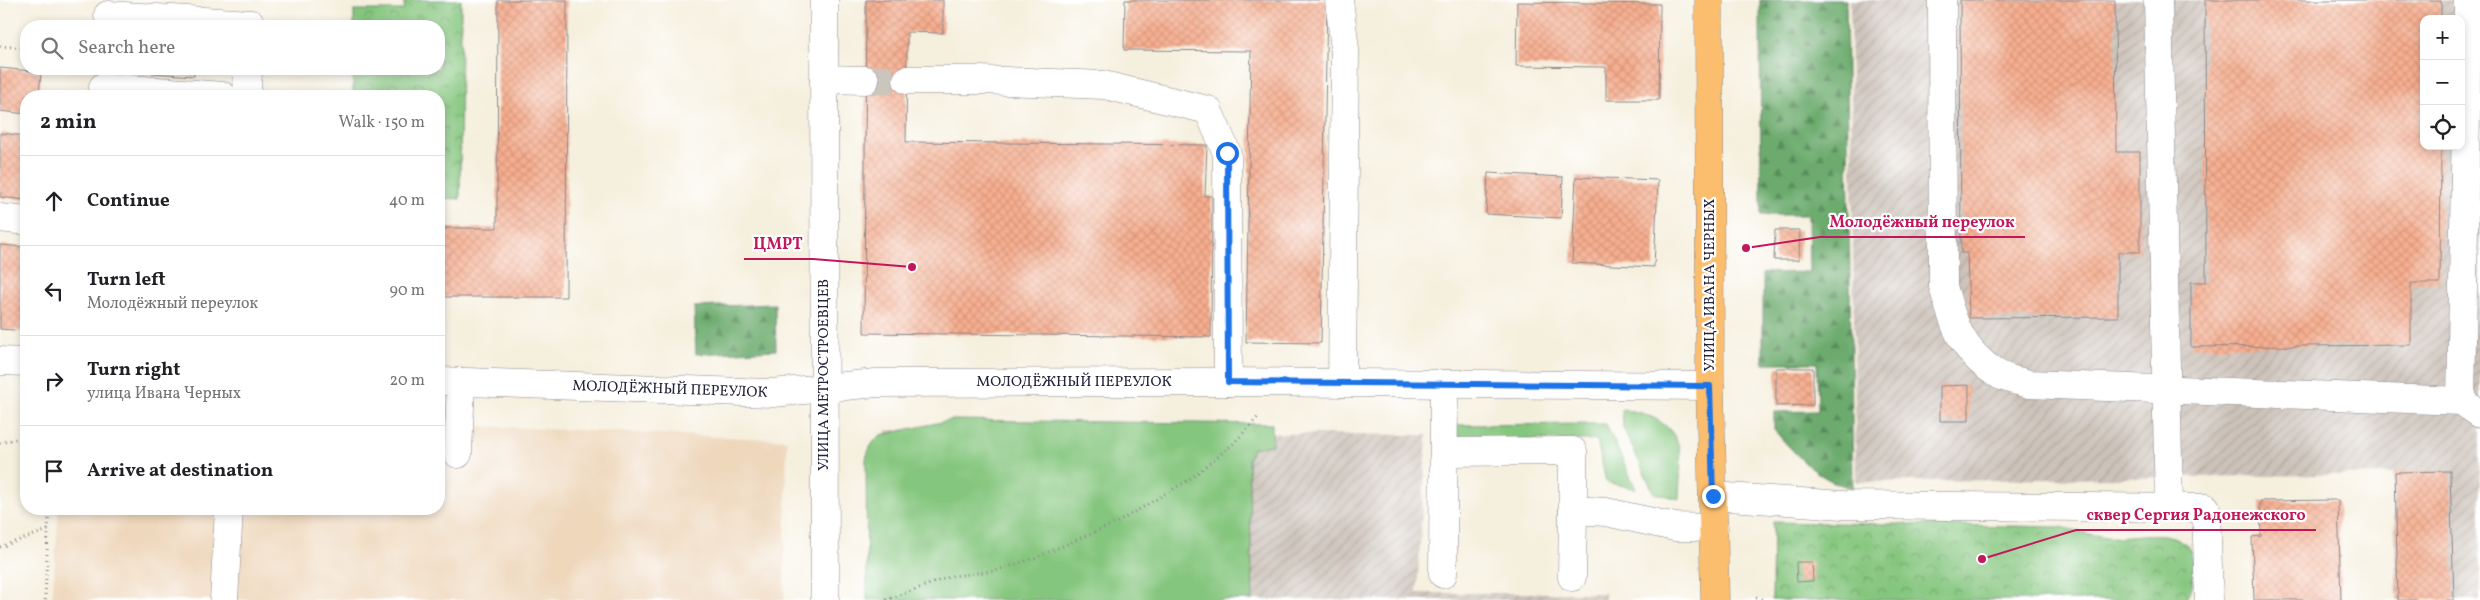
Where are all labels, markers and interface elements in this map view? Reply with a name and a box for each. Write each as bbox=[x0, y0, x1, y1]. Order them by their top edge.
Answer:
map controls bbox=[2420, 15, 2465, 150]
button: + bbox=[2420, 15, 2465, 60]
search box bbox=[20, 20, 445, 75]
icon: search bbox=[38, 34, 66, 62]
text: Search here bbox=[78, 35, 175, 61]
button: − bbox=[2420, 60, 2465, 105]
button: locate bbox=[2420, 105, 2465, 150]
text: 2 min bbox=[40, 108, 97, 137]
text: Walk · 150 m bbox=[339, 112, 425, 134]
route start bbox=[1216, 142, 1239, 165]
icon: ahead bbox=[40, 187, 68, 215]
text: Continue bbox=[87, 188, 170, 214]
text: 40 m bbox=[389, 190, 425, 212]
street label: УЛИЦА ИВАНА ЧЕРНЫХ bbox=[1700, 199, 1721, 371]
callout: Молодёжный переулок bbox=[1820, 206, 2025, 237]
text: Молодёжный переулок bbox=[1829, 212, 2015, 234]
callout: ЦМРТ bbox=[744, 228, 813, 259]
text: ЦМРТ bbox=[753, 234, 803, 256]
text: Turn left bbox=[87, 267, 166, 293]
icon: left bbox=[40, 277, 68, 305]
street label: УЛИЦА МЕТРОСТРОЕВЦЕВ bbox=[814, 279, 835, 471]
text: 90 m bbox=[389, 280, 425, 302]
text: Молодёжный переулок bbox=[87, 293, 258, 315]
text: Turn right bbox=[87, 357, 180, 383]
icon: right bbox=[40, 367, 68, 395]
text: 20 m bbox=[390, 370, 425, 392]
street label: МОЛОДЁЖНЫЙ ПЕРЕУЛОК bbox=[976, 372, 1172, 393]
street label: МОЛОДЁЖНЫЙ ПЕРЕУЛОК bbox=[572, 376, 768, 404]
text: улица Ивана Черных bbox=[87, 383, 241, 405]
icon: arrive bbox=[40, 457, 68, 485]
text: Arrive at destination bbox=[87, 458, 273, 484]
route end bbox=[1702, 485, 1725, 508]
callout: сквер Сергия Радонежского bbox=[2076, 499, 2316, 530]
text: сквер Сергия Радонежского bbox=[2086, 505, 2306, 527]

